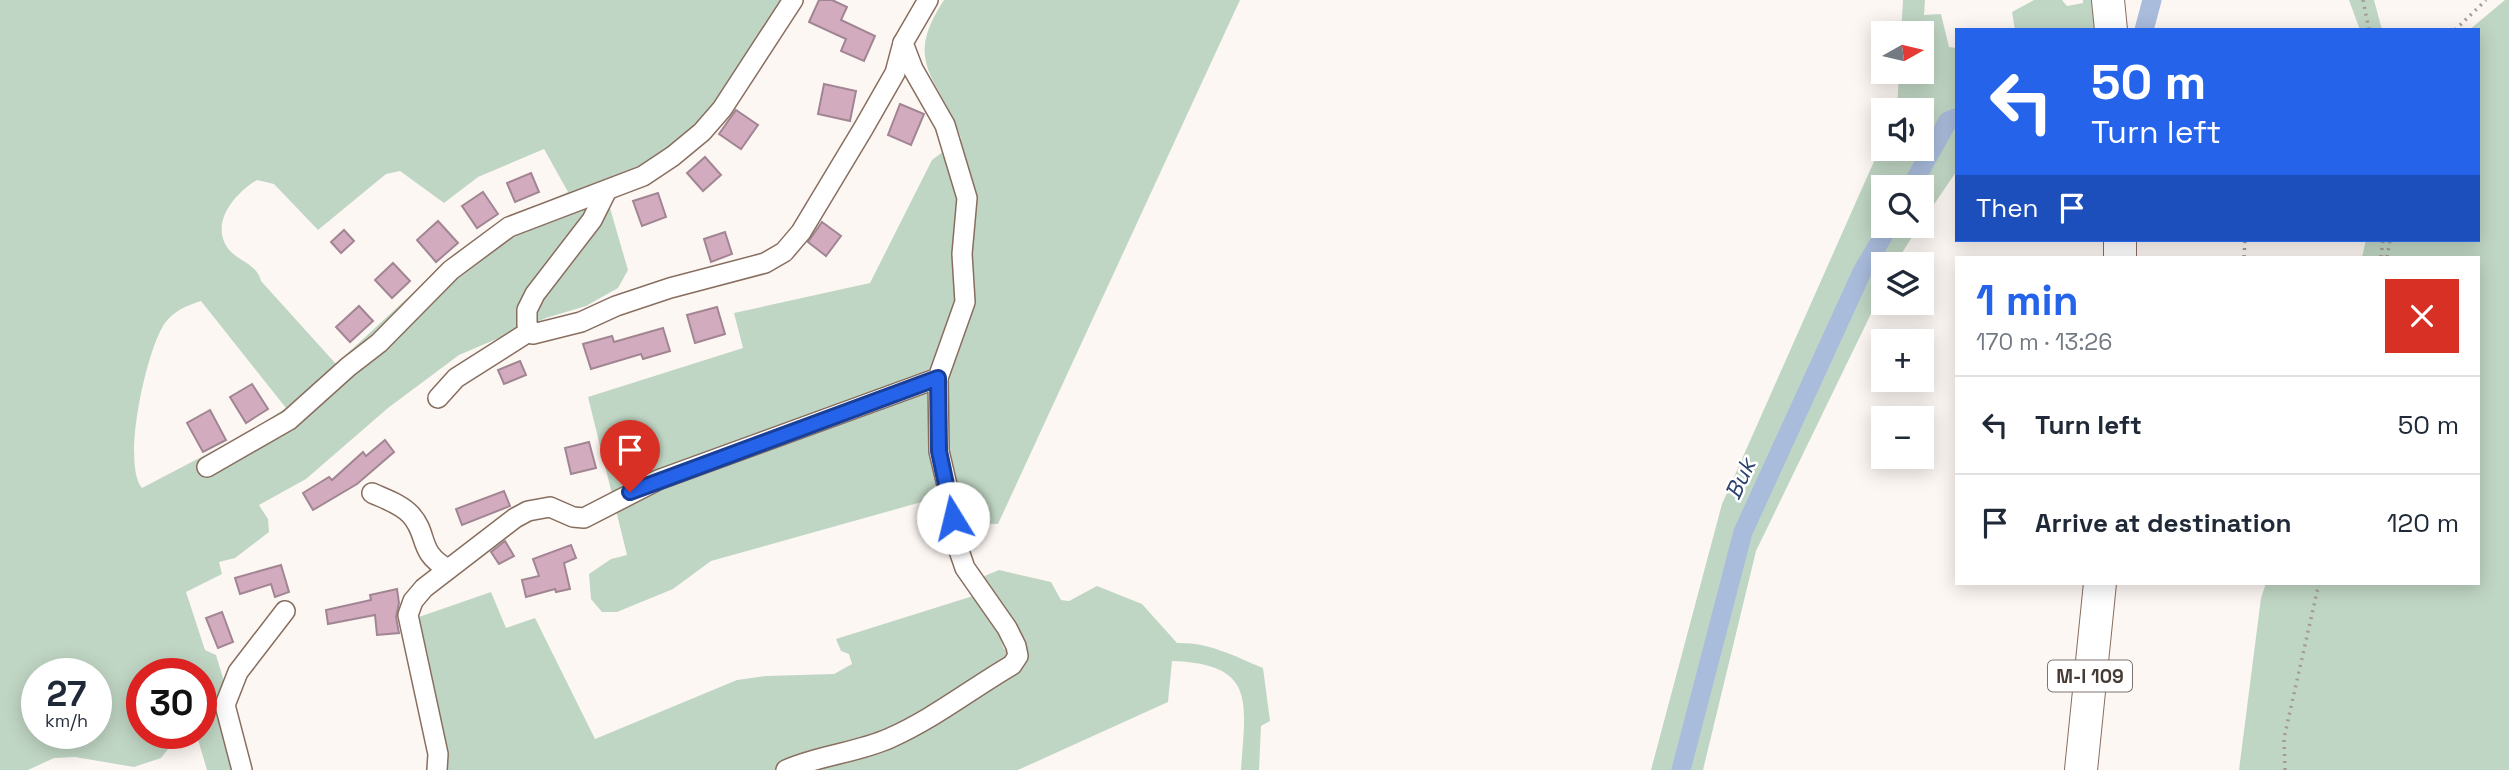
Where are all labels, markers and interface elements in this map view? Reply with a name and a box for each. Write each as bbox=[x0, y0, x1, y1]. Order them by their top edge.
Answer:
north arrow bbox=[1871, 21, 1934, 84]
map controls bbox=[1871, 21, 1934, 469]
text: 50 m bbox=[2091, 51, 2206, 113]
icon: left bbox=[1976, 56, 2067, 147]
button: sound bbox=[1871, 98, 1934, 161]
text: Turn left bbox=[2091, 112, 2221, 152]
button: search bbox=[1871, 175, 1934, 238]
icon: arrive bbox=[2053, 189, 2091, 227]
text: Then bbox=[1976, 191, 2039, 225]
button: layers bbox=[1871, 252, 1934, 315]
text: 1 min bbox=[1976, 274, 2079, 327]
button: close bbox=[2385, 279, 2459, 353]
text: 170 m · 13:26 bbox=[1976, 327, 2112, 357]
button: + bbox=[1871, 329, 1934, 392]
button: − bbox=[1871, 406, 1934, 469]
icon: left bbox=[1976, 406, 2014, 444]
text: Turn left bbox=[2035, 408, 2142, 442]
text: 50 m bbox=[2398, 408, 2459, 442]
pin bbox=[600, 420, 660, 492]
icon: arrive bbox=[611, 431, 649, 469]
water label: Buk bbox=[1718, 451, 1764, 504]
position arrow bbox=[916, 481, 990, 555]
icon: arrive bbox=[1976, 504, 2014, 542]
text: Arrive at destination bbox=[2035, 506, 2292, 540]
text: 120 m bbox=[2387, 506, 2459, 540]
speed limit sign: 30 bbox=[126, 658, 217, 749]
road number: M-I 109 bbox=[2048, 660, 2132, 692]
text: 27 bbox=[47, 672, 86, 716]
text: km/h bbox=[45, 709, 88, 732]

